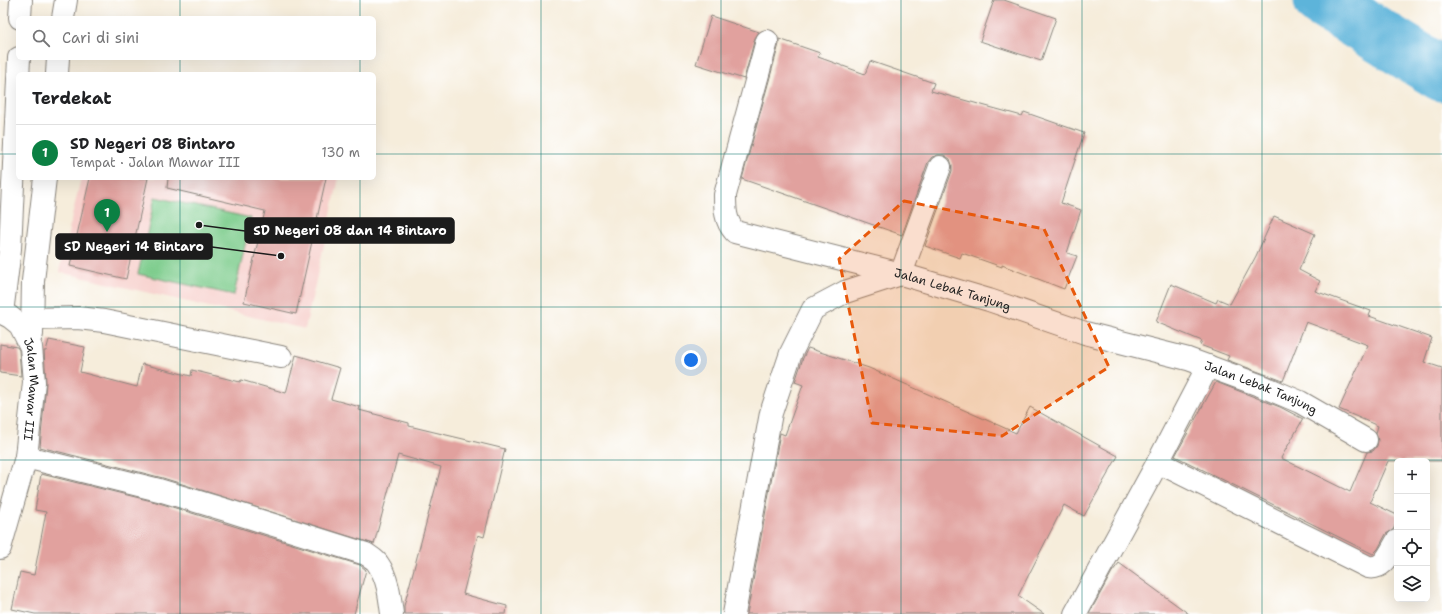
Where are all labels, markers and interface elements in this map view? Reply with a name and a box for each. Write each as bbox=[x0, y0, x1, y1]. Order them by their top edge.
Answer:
search box bbox=[16, 16, 376, 60]
icon: search bbox=[30, 27, 52, 49]
text: Cari di sini bbox=[62, 28, 139, 48]
text: Terdekat bbox=[32, 87, 112, 109]
text: SD Negeri 08 Bintaro bbox=[70, 134, 235, 154]
text: 1 bbox=[42, 144, 48, 161]
text: 130 m bbox=[322, 144, 360, 161]
text: Tempat · Jalan Mawar III bbox=[70, 154, 240, 171]
pin: 1 bbox=[94, 199, 120, 232]
callout: SD Negeri 08 dan 14 Bintaro bbox=[245, 218, 454, 243]
text: SD Negeri 08 dan 14 Bintaro bbox=[253, 222, 447, 239]
callout: SD Negeri 14 Bintaro bbox=[56, 234, 212, 259]
text: SD Negeri 14 Bintaro bbox=[64, 238, 204, 255]
street label: Jalan Lebak Tanjung bbox=[893, 265, 1013, 315]
street label: Jalan Mawar III bbox=[20, 335, 42, 442]
your location bbox=[681, 350, 701, 370]
street label: Jalan Lebak Tanjung bbox=[1202, 358, 1320, 418]
map controls bbox=[1394, 458, 1430, 602]
button: + bbox=[1394, 458, 1430, 494]
button: − bbox=[1394, 494, 1430, 530]
button: locate bbox=[1394, 530, 1430, 566]
button: layers bbox=[1394, 566, 1430, 602]

